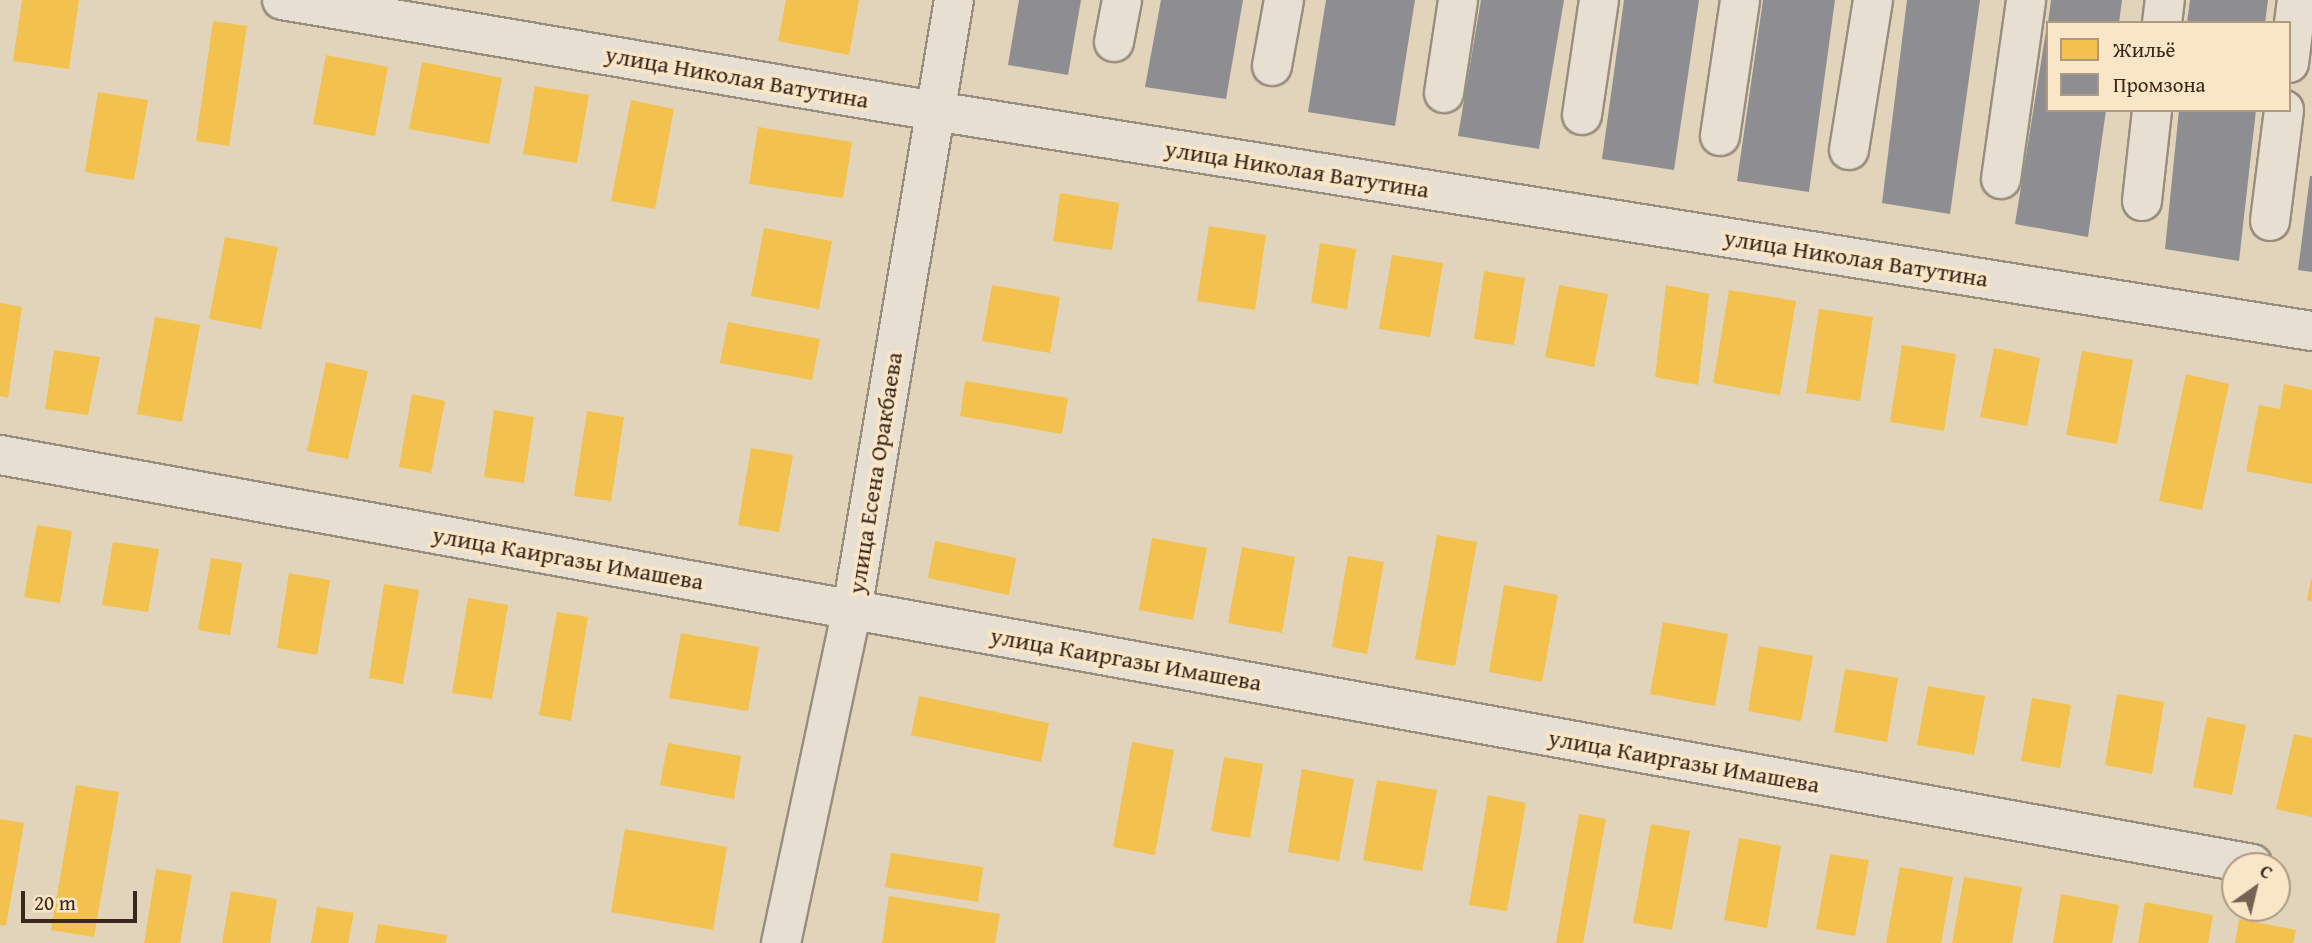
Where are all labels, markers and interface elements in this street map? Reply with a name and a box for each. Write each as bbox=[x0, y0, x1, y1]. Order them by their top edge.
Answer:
legend bbox=[2046, 21, 2291, 112]
text: Жильё bbox=[2113, 34, 2175, 65]
street label: улица Николая Ватутина bbox=[603, 40, 871, 114]
text: Промзона bbox=[2113, 69, 2206, 100]
street label: улица Николая Ватутина bbox=[1163, 134, 1431, 204]
street label: улица Николая Ватутина bbox=[1722, 223, 1990, 293]
street label: улица Есена Оракбаева bbox=[842, 350, 908, 596]
street label: улица Каиргазы Имашева bbox=[430, 520, 706, 596]
street label: улица Каиргазы Имашева bbox=[988, 621, 1264, 697]
street label: улица Каиргазы Имашева bbox=[1546, 723, 1822, 799]
north arrow bbox=[2221, 852, 2291, 922]
text: С bbox=[2254, 857, 2279, 886]
scale bar bbox=[24, 876, 140, 920]
text: 20 m bbox=[34, 887, 76, 918]

